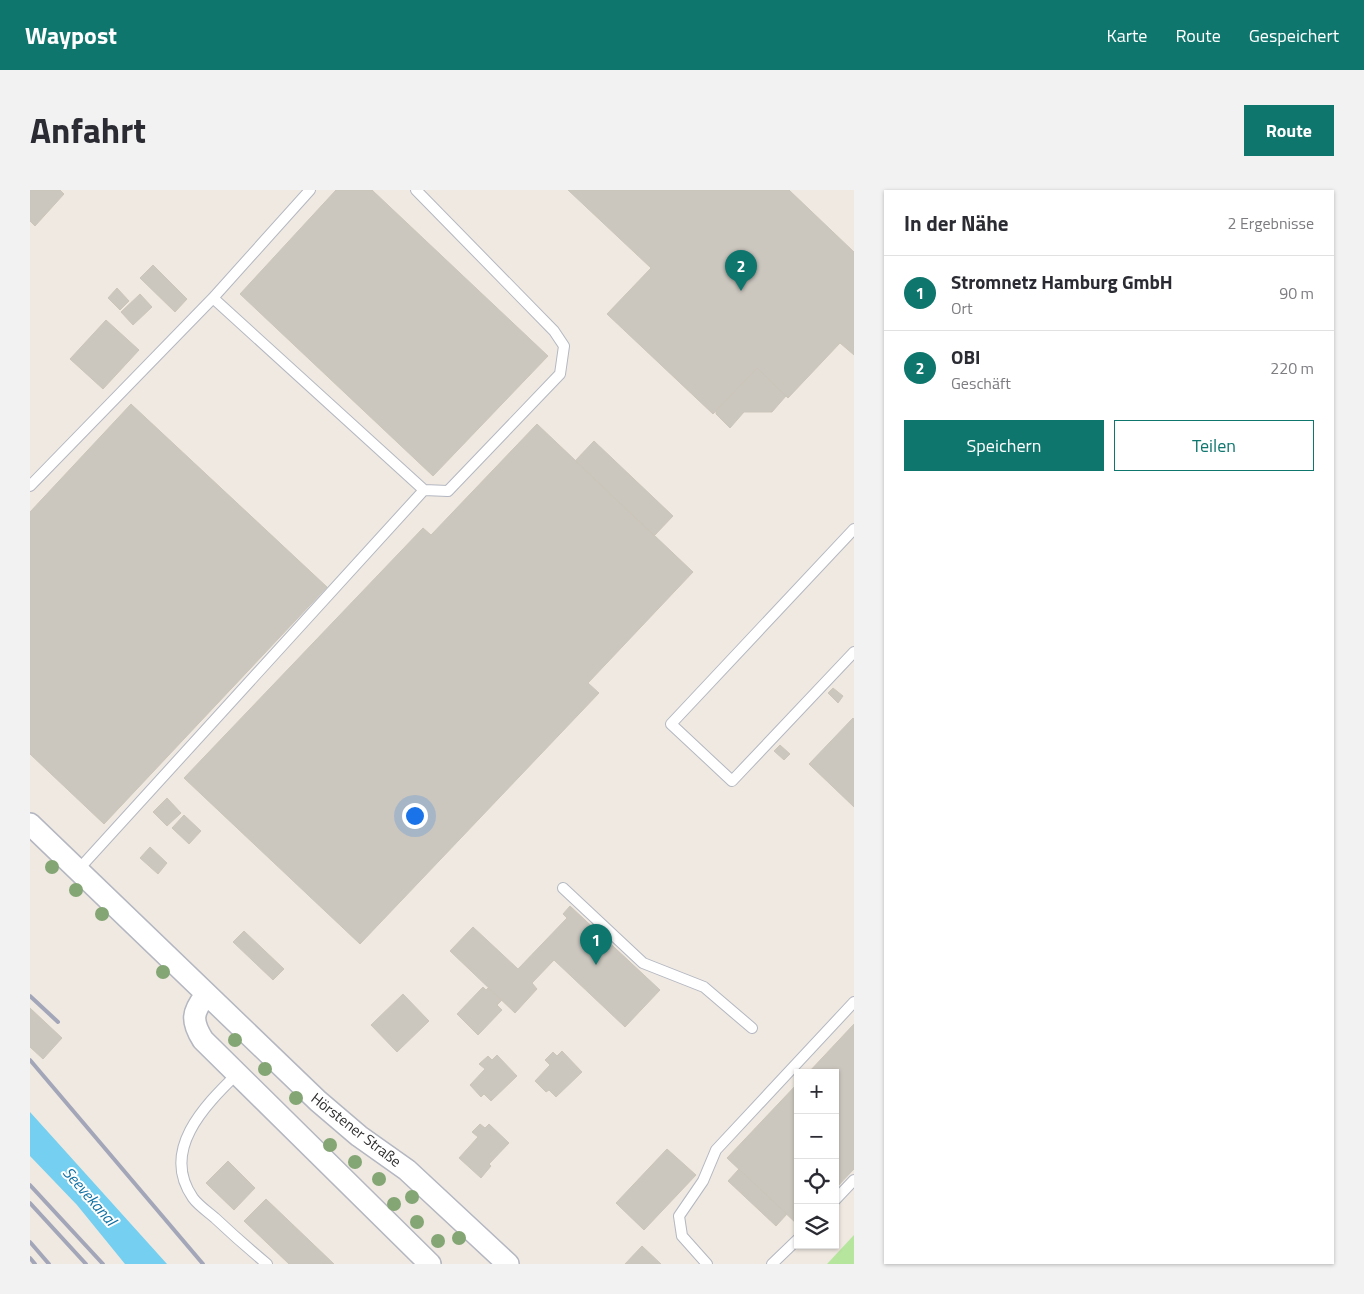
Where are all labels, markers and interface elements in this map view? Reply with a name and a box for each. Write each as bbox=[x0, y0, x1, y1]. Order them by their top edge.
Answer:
text: Waypost bbox=[25, 17, 117, 53]
text: Karte bbox=[1106, 22, 1147, 49]
text: Route bbox=[1175, 22, 1221, 49]
text: Gespeichert bbox=[1249, 22, 1339, 49]
text: Anfahrt bbox=[30, 103, 146, 157]
button: Route bbox=[1244, 105, 1334, 156]
text: In der Nähe bbox=[904, 207, 1009, 239]
text: 2 Ergebnisse bbox=[1227, 211, 1314, 235]
pin: 2 bbox=[725, 250, 757, 291]
text: Stromnetz Hamburg GmbH bbox=[951, 267, 1173, 296]
text: 1 bbox=[916, 281, 924, 305]
text: 90 m bbox=[1279, 281, 1314, 305]
text: Ort bbox=[951, 296, 973, 320]
text: OBI bbox=[951, 342, 980, 371]
text: 2 bbox=[916, 356, 924, 380]
text: 220 m bbox=[1270, 356, 1314, 380]
text: Geschäft bbox=[951, 371, 1011, 395]
button: Speichern bbox=[904, 420, 1104, 471]
button: Teilen bbox=[1114, 420, 1314, 471]
your location bbox=[402, 803, 428, 829]
pin: 1 bbox=[580, 924, 612, 965]
map controls bbox=[794, 1069, 839, 1249]
button: + bbox=[794, 1069, 839, 1114]
street label: Hörstener Straße bbox=[306, 1087, 406, 1172]
button: − bbox=[794, 1114, 839, 1159]
button: locate bbox=[794, 1159, 839, 1204]
water label: Seevekanal bbox=[58, 1161, 123, 1232]
button: layers bbox=[794, 1204, 839, 1249]

